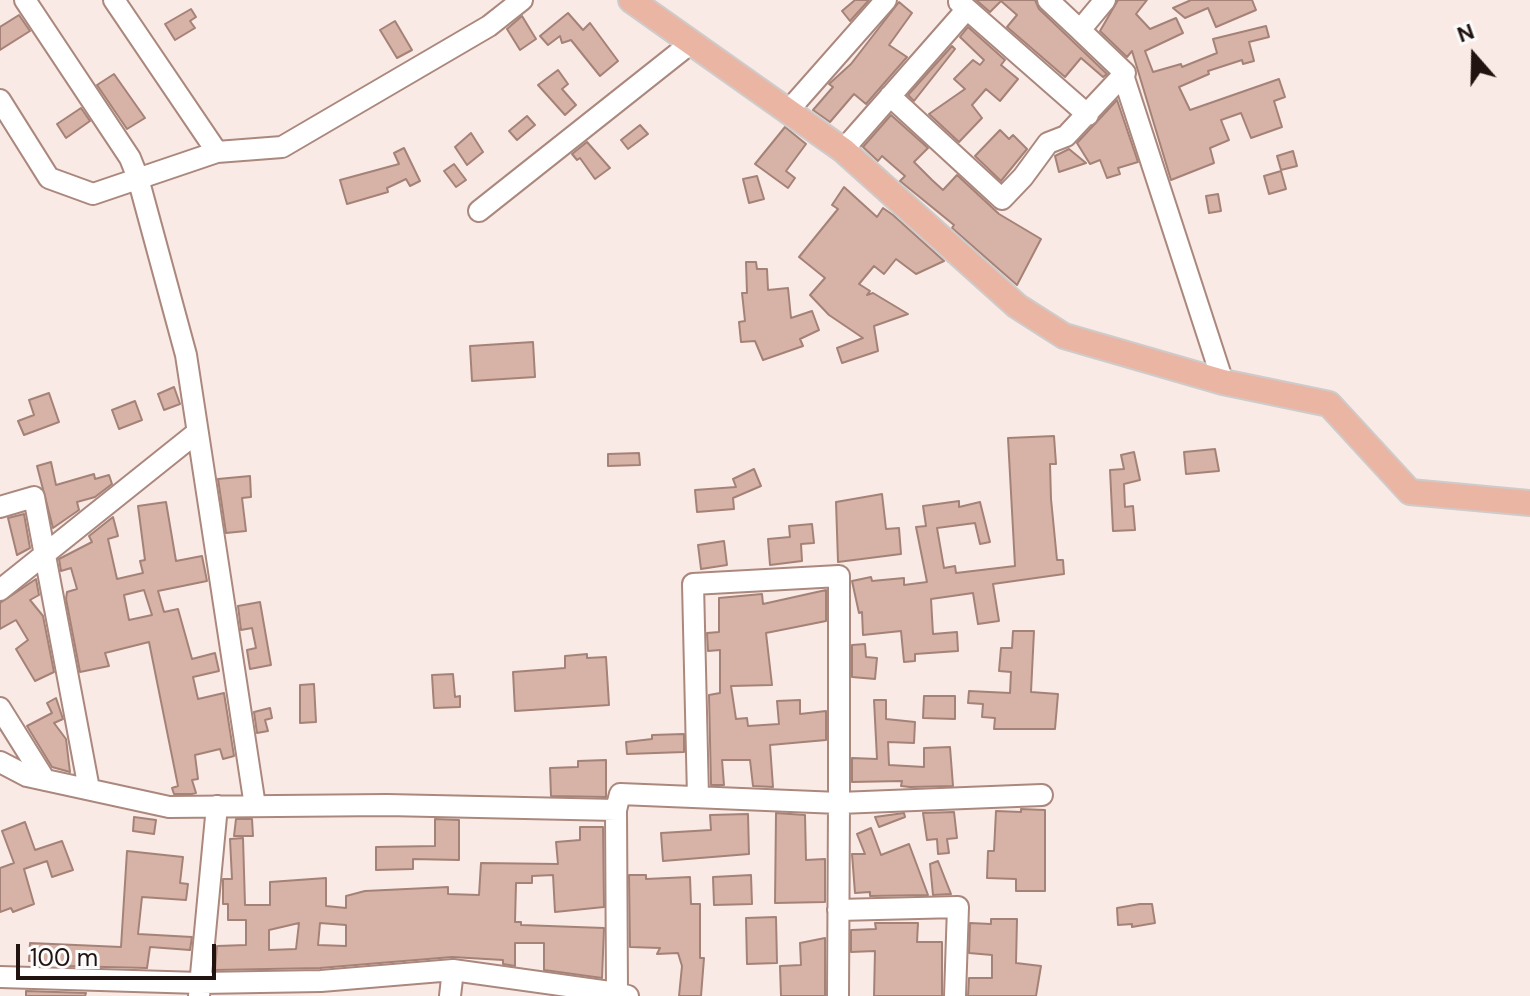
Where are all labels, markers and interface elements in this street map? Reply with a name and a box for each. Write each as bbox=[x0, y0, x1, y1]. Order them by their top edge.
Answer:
north arrow bbox=[1434, 16, 1514, 96]
text: N bbox=[1453, 17, 1478, 49]
scale bar bbox=[20, 928, 220, 978]
text: 100 m bbox=[30, 942, 98, 973]

